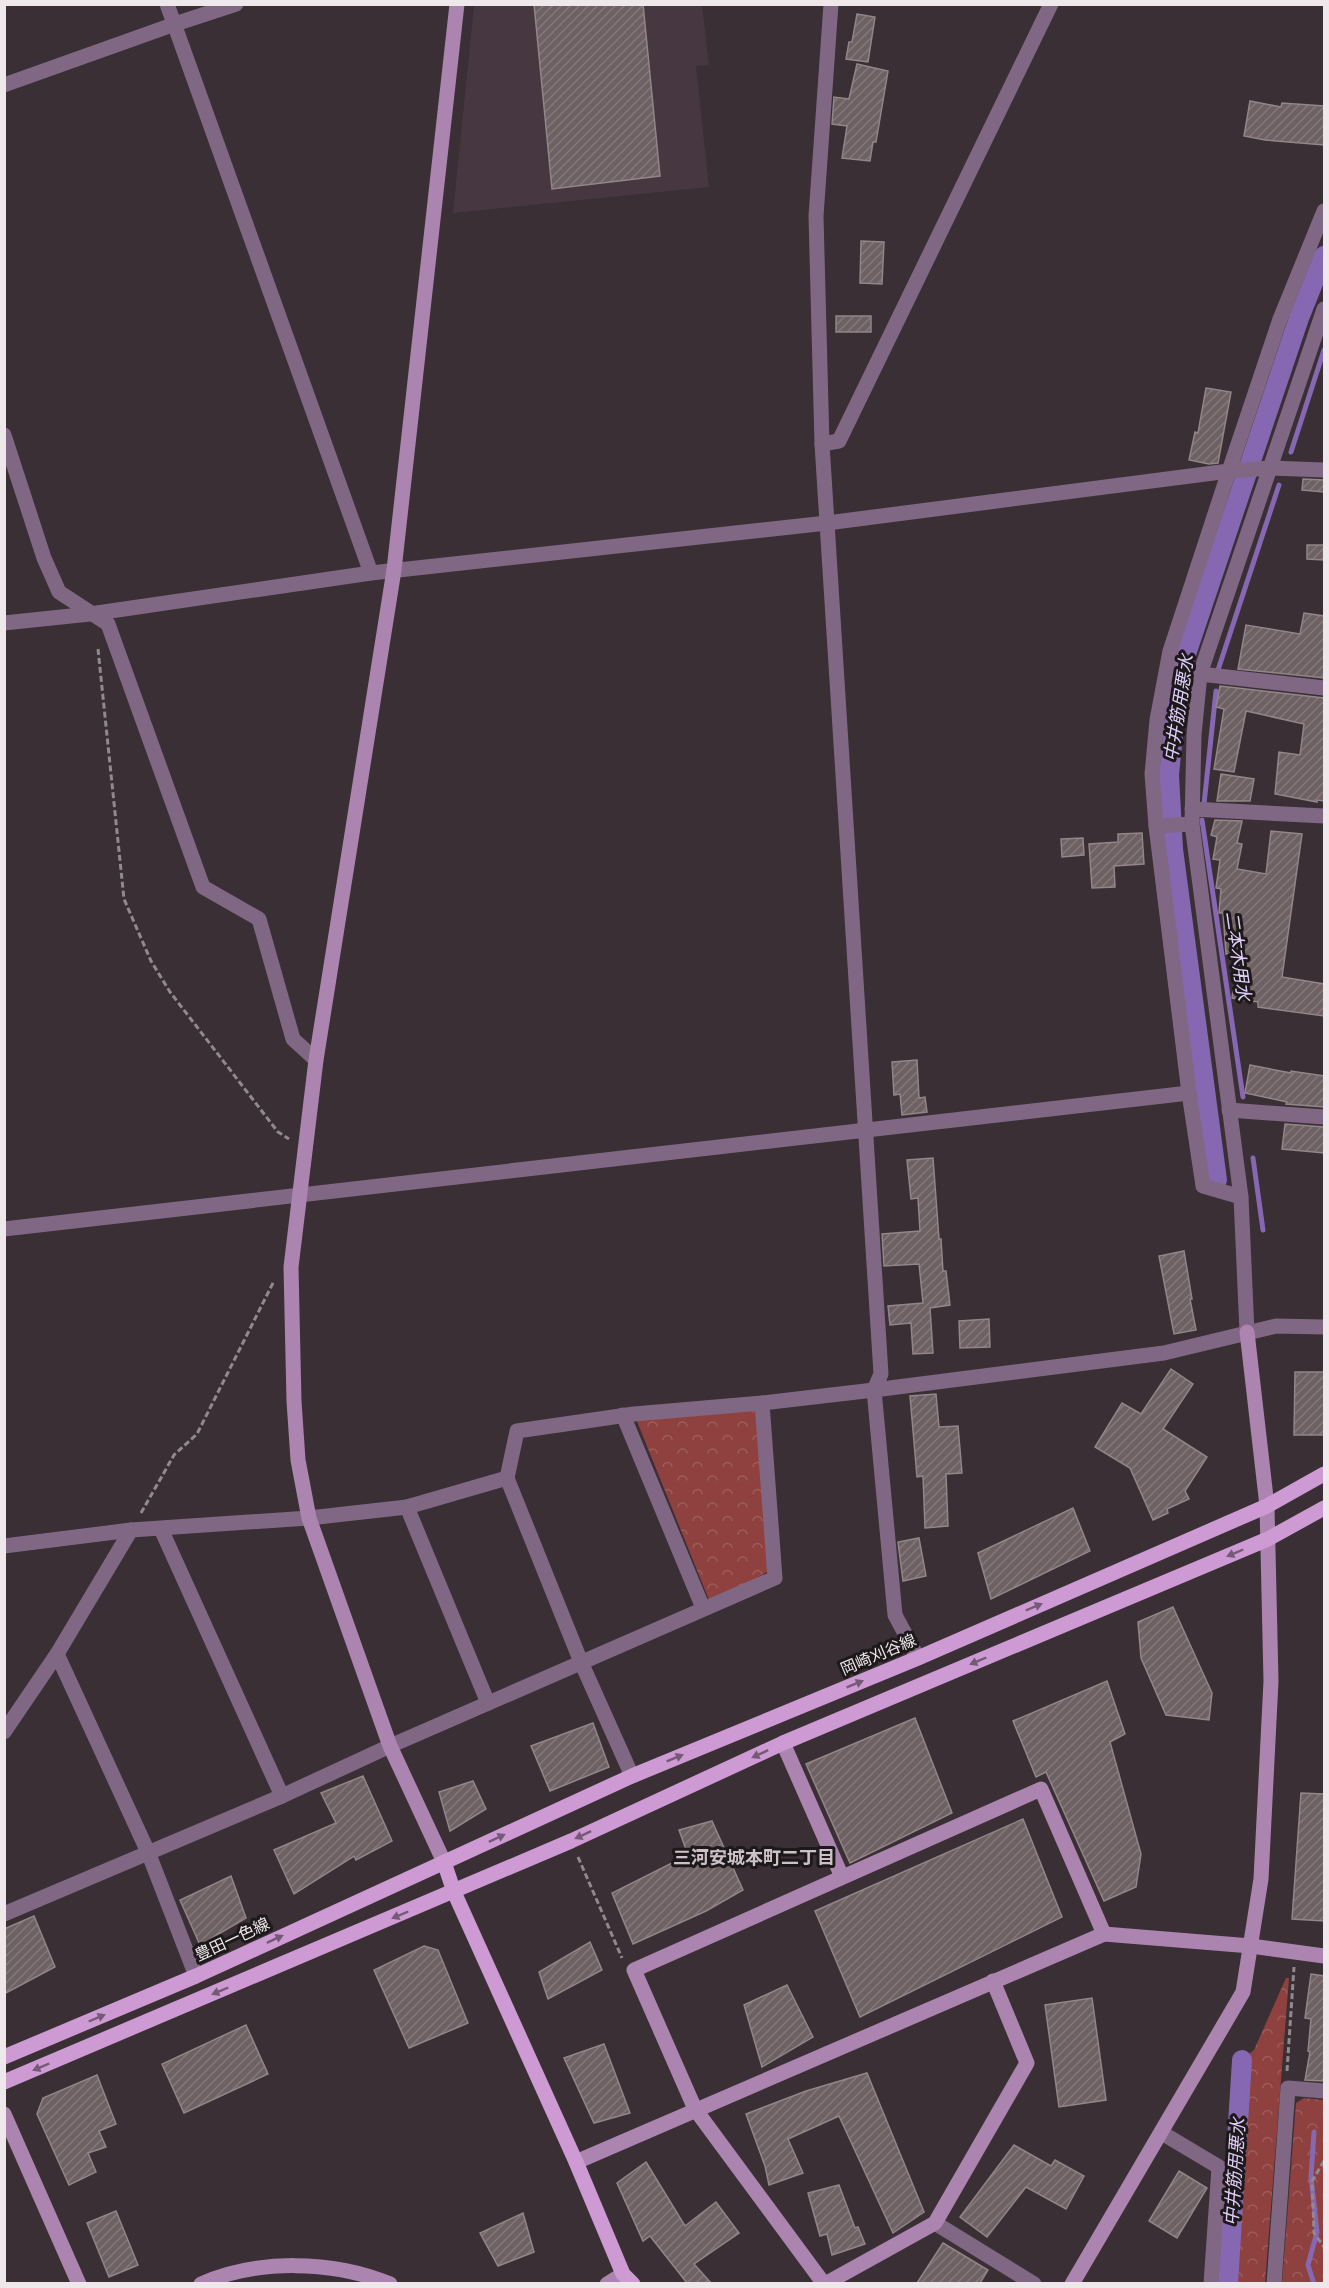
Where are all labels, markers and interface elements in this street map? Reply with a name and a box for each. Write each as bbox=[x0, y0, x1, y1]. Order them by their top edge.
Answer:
water label: 中井筋用悪水 bbox=[1159, 651, 1198, 763]
water label: 二本木用水 bbox=[1222, 910, 1256, 1004]
one-way arrow bbox=[1226, 1549, 1244, 1558]
one-way arrow bbox=[1026, 1602, 1044, 1612]
street label: 岡崎刈谷線 bbox=[837, 1629, 918, 1678]
one-way arrow bbox=[969, 1657, 987, 1666]
one-way arrow bbox=[846, 1679, 864, 1688]
one-way arrow bbox=[750, 1749, 768, 1759]
one-way arrow bbox=[666, 1753, 684, 1762]
one-way arrow bbox=[574, 1831, 591, 1840]
one-way arrow bbox=[488, 1833, 505, 1842]
district label: 三河安城本町二丁目 bbox=[673, 1846, 835, 1868]
one-way arrow bbox=[391, 1910, 409, 1920]
street label: 豊田一色線 bbox=[192, 1913, 272, 1964]
one-way arrow bbox=[267, 1935, 284, 1944]
one-way arrow bbox=[212, 1986, 229, 1995]
one-way arrow bbox=[88, 2013, 106, 2022]
one-way arrow bbox=[32, 2062, 50, 2072]
water label: 中井筋用悪水 bbox=[1219, 2115, 1249, 2227]

